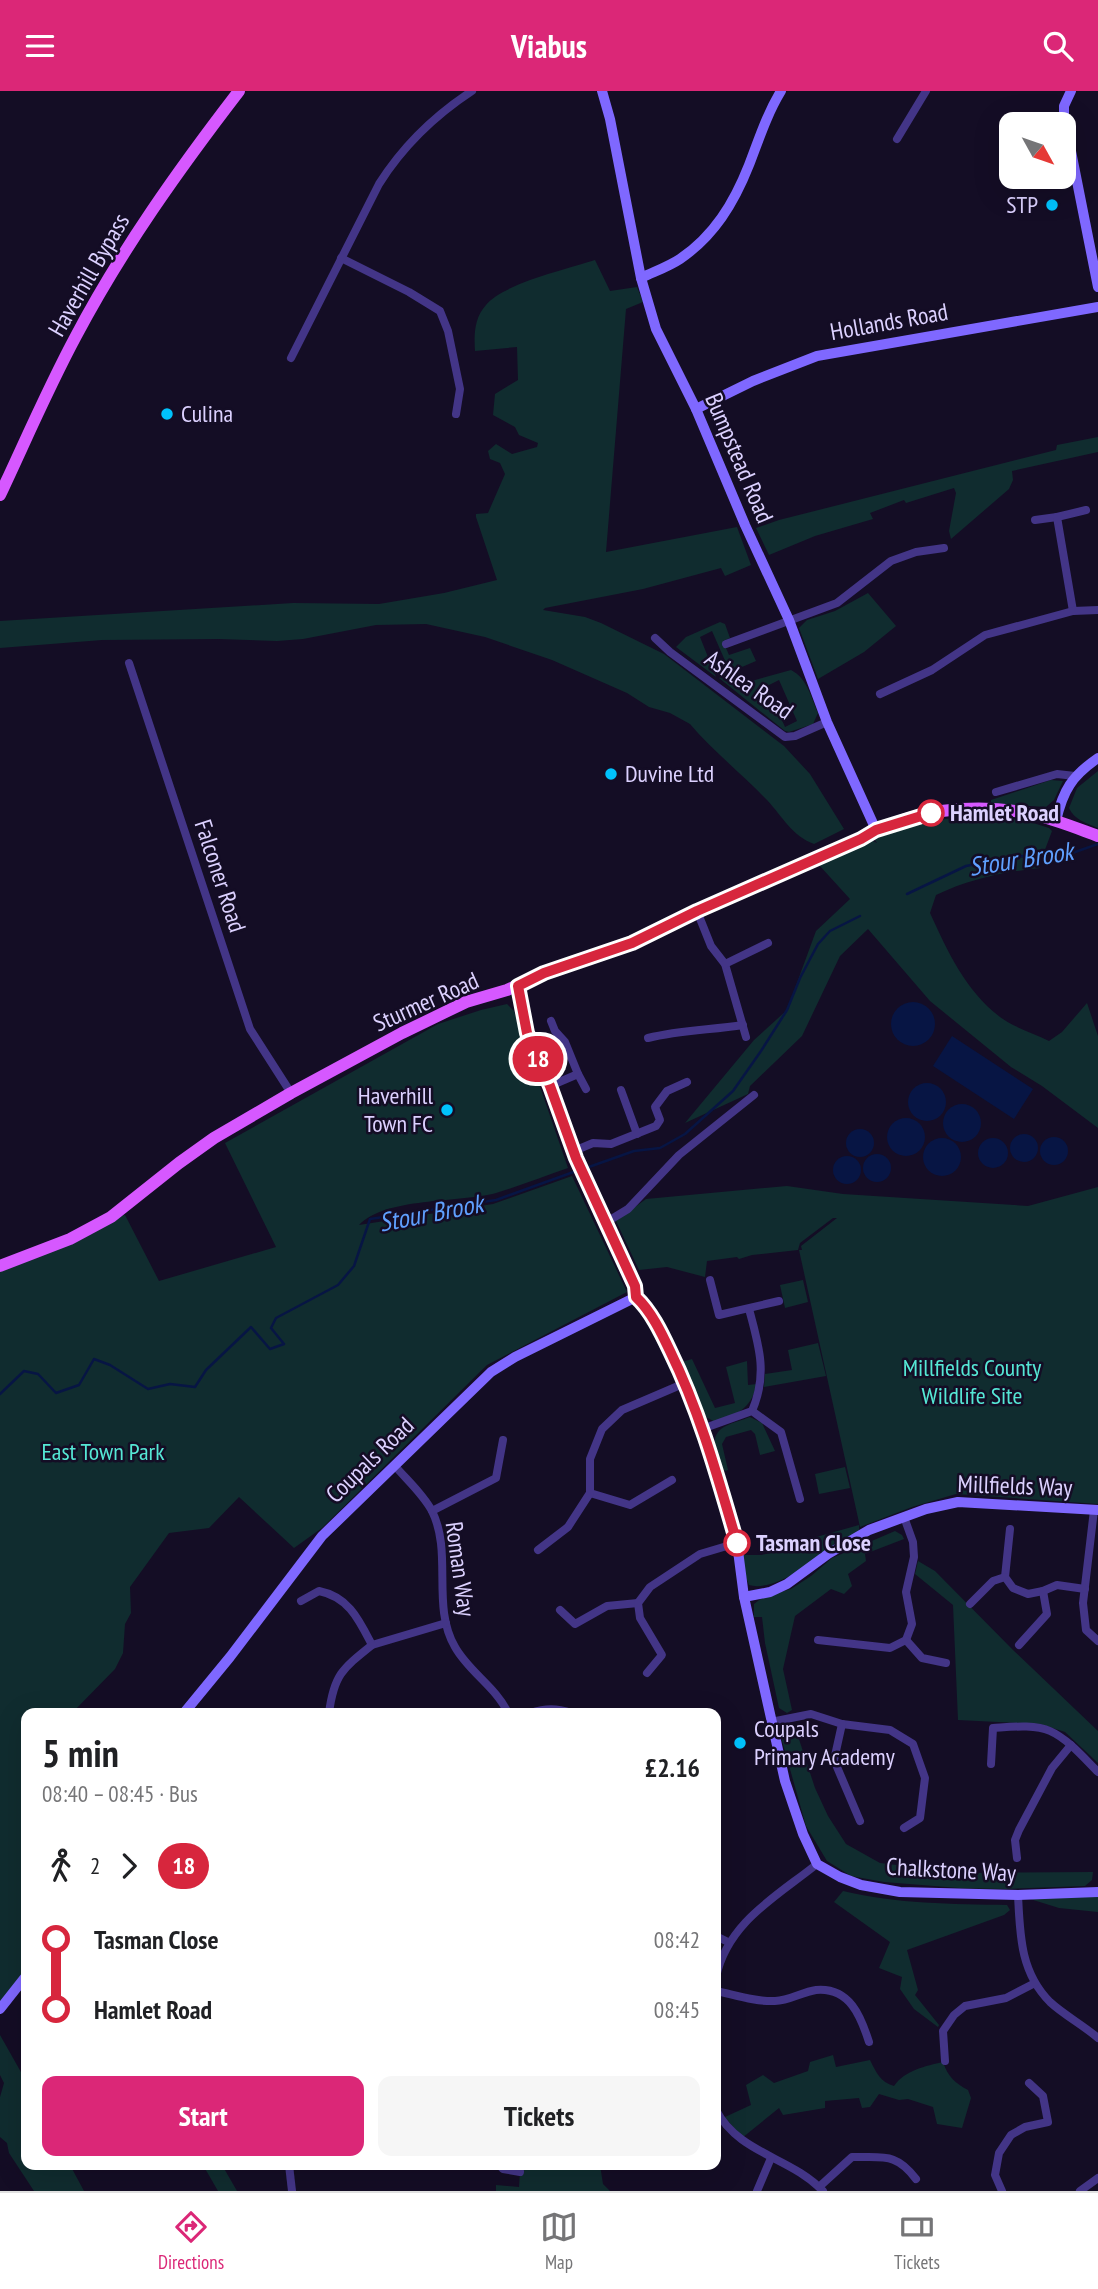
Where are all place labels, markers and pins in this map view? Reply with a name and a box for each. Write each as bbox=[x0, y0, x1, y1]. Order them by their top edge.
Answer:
place label: STP bbox=[1006, 189, 1038, 220]
marker: STP bbox=[1044, 197, 1060, 213]
place label: Culina bbox=[181, 398, 233, 429]
marker: Culina bbox=[159, 406, 175, 422]
place label: Duvine Ltd bbox=[625, 758, 714, 789]
marker: Duvine Ltd bbox=[603, 766, 619, 782]
place label: Hamlet Road bbox=[950, 797, 1059, 828]
marker: Hamlet Road bbox=[918, 800, 944, 826]
place label: Haverhill Town FC bbox=[358, 1080, 433, 1139]
marker: Haverhill Town FC bbox=[439, 1102, 455, 1118]
place label: Tasman Close bbox=[756, 1527, 871, 1558]
marker: Tasman Close bbox=[724, 1530, 750, 1556]
place label: Coupals Primary Academy bbox=[754, 1713, 895, 1772]
marker: Coupals Primary Academy bbox=[732, 1735, 748, 1751]

